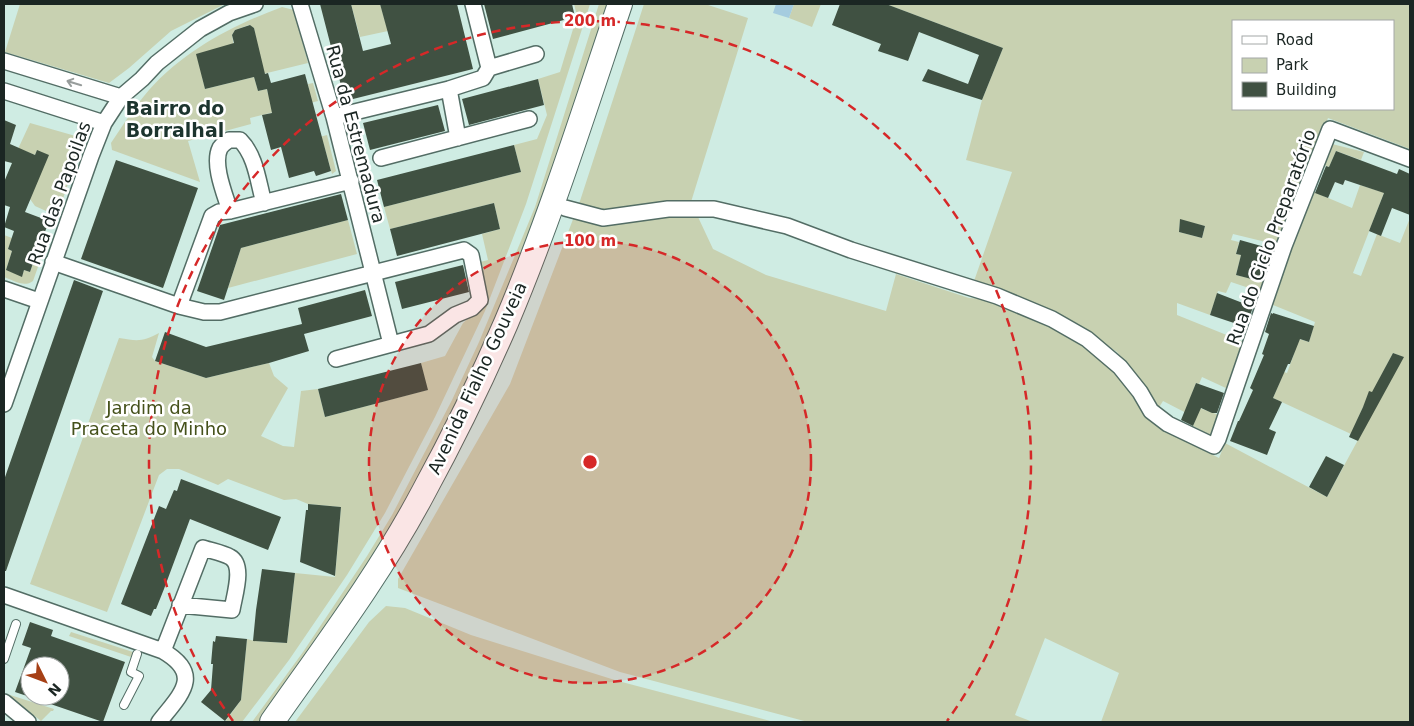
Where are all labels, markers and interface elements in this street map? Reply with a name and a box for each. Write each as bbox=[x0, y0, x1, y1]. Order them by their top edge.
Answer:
text: 200 m bbox=[564, 12, 616, 30]
legend bbox=[1232, 20, 1394, 110]
text: Road bbox=[1276, 31, 1314, 49]
street label: Rua da Estremadura bbox=[322, 43, 390, 225]
text: Park bbox=[1276, 56, 1309, 74]
one-way arrow bbox=[67, 78, 83, 88]
text: Building bbox=[1276, 81, 1337, 99]
district label: Bairro do Borralhal bbox=[126, 97, 224, 141]
street label: Rua das Papoilas bbox=[23, 118, 95, 268]
street label: Rua do Ciclo Preparatório bbox=[1222, 126, 1320, 348]
text: 100 m bbox=[564, 232, 616, 250]
street label: Avenida Fialho Gouveia bbox=[423, 278, 531, 478]
park label: Jardim da Praceta do Minho bbox=[71, 397, 227, 439]
centre of rings bbox=[581, 453, 599, 471]
north arrow bbox=[20, 656, 70, 706]
text: N bbox=[45, 680, 65, 699]

